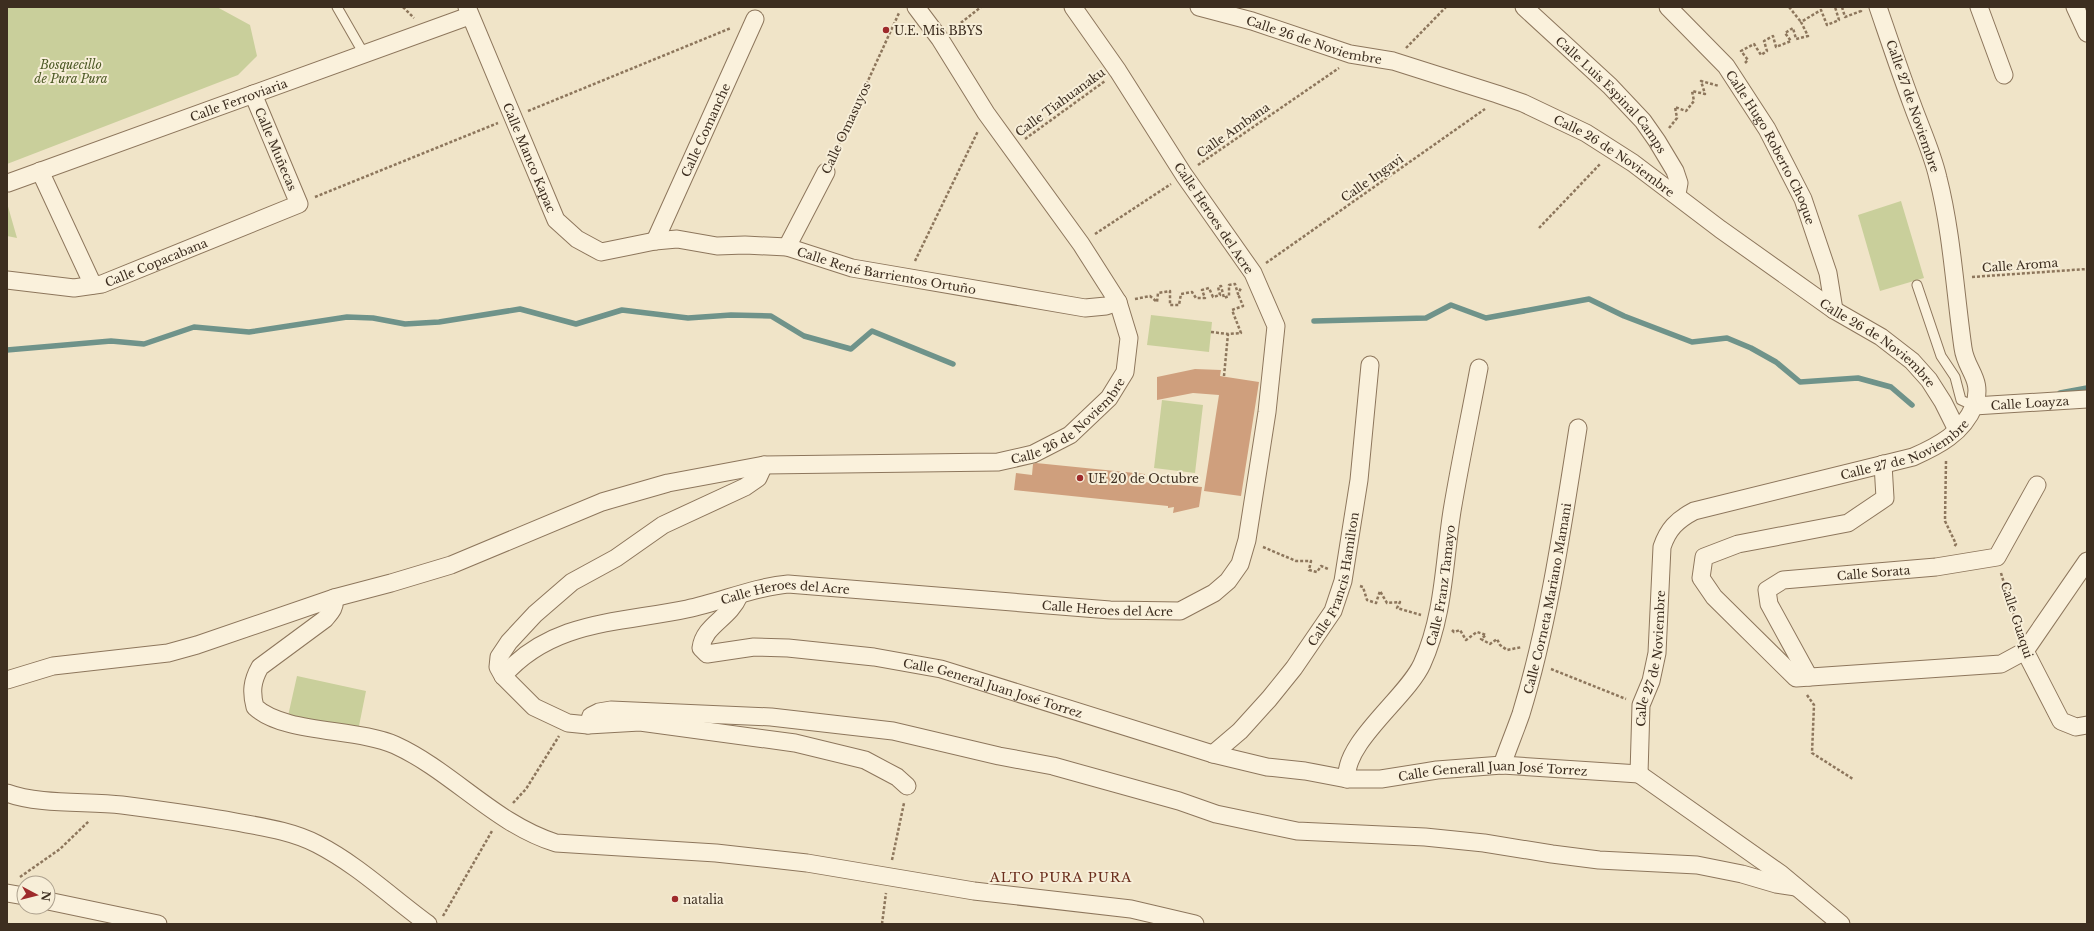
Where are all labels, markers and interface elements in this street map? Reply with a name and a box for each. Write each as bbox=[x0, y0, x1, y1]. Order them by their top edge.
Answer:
street label: Calle 26 de Noviembre bbox=[1245, 12, 1383, 67]
place label: U.E. Mis BBYS bbox=[894, 23, 983, 38]
marker: U.E. Mis BBYS bbox=[881, 25, 891, 35]
street label: Calle Luis Espinal Camps bbox=[1553, 33, 1670, 156]
street label: Calle 27 de Noviembre bbox=[1883, 38, 1943, 174]
park label: Bosquecillo de Pura Pura bbox=[34, 57, 108, 86]
street label: Calle Tiahuanaku bbox=[1012, 64, 1108, 140]
street label: Calle Hugo Roberto Choque bbox=[1723, 67, 1819, 226]
street label: Calle Ferroviaria bbox=[188, 75, 289, 124]
street label: Calle Comanche bbox=[677, 80, 733, 179]
street label: Calle Omasuyos bbox=[818, 80, 874, 176]
street label: Calle Ambana bbox=[1194, 99, 1273, 161]
street label: Calle Manco Kapac bbox=[500, 100, 560, 215]
street label: Calle Muñecas bbox=[252, 105, 300, 193]
street label: Calle 26 de Noviembre bbox=[1551, 111, 1678, 200]
street label: Calle Ingavi bbox=[1338, 151, 1406, 205]
street label: Calle Heroes del Acre bbox=[1171, 159, 1257, 277]
street label: Calle Copacabana bbox=[103, 234, 210, 290]
street label: Calle René Barrientos Ortuño bbox=[795, 243, 977, 297]
street label: Calle Aroma bbox=[1981, 255, 2059, 275]
street label: Calle 26 de Noviembre bbox=[1817, 295, 1939, 390]
street label: Calle 26 de Noviembre bbox=[1009, 374, 1127, 466]
street label: Calle Loayza bbox=[1990, 393, 2070, 412]
street label: Calle 27 de Noviembre bbox=[1839, 416, 1972, 482]
place label: UE 20 de Octubre bbox=[1088, 471, 1199, 486]
marker: UE 20 de Octubre bbox=[1075, 473, 1085, 483]
street label: Calle Corneta Mariano Mamani bbox=[1520, 502, 1574, 696]
street label: Calle Francis Hamilton bbox=[1304, 511, 1361, 649]
street label: Calle Franz Tamayo bbox=[1422, 524, 1457, 648]
street label: Calle Sorata bbox=[1836, 562, 1911, 583]
street label: Calle Heroes del Acre bbox=[719, 576, 851, 607]
street label: Calle Guaqui bbox=[1998, 580, 2036, 660]
street label: Calle 27 de Noviembre bbox=[1633, 590, 1667, 727]
street label: Calle Heroes del Acre bbox=[1041, 597, 1173, 618]
street label: Calle General Juan José Torrez bbox=[902, 655, 1085, 720]
street label: Calle Generall Juan José Torrez bbox=[1397, 757, 1588, 784]
district label: ALTO PURA PURA bbox=[989, 869, 1132, 886]
north arrow bbox=[16, 875, 56, 915]
text: N bbox=[38, 890, 54, 903]
place label: natalia bbox=[683, 892, 724, 907]
marker: natalia bbox=[670, 894, 680, 904]

